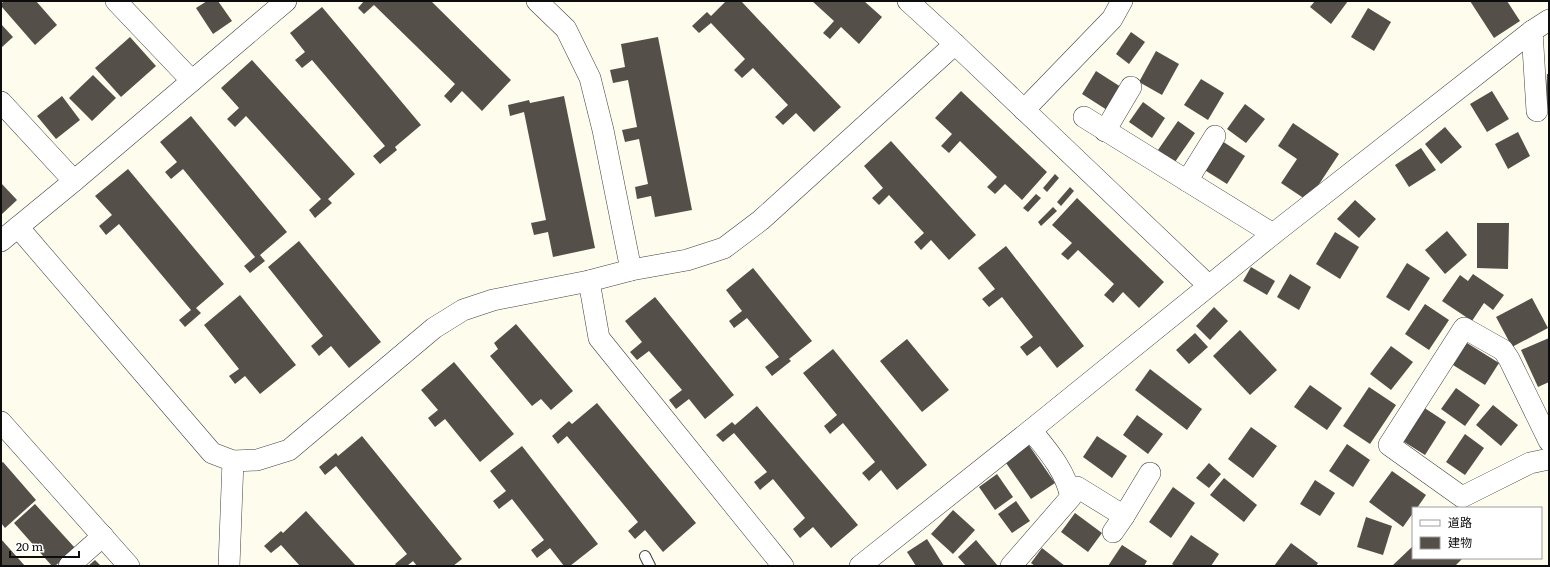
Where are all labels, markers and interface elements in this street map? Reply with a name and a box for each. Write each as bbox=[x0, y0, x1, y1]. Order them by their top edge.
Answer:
legend bbox=[1412, 507, 1542, 559]
text: 道路 bbox=[1448, 513, 1472, 531]
scale bar bbox=[10, 533, 79, 559]
text: 建物 bbox=[1448, 533, 1472, 551]
text: 20 m bbox=[16, 537, 43, 555]

